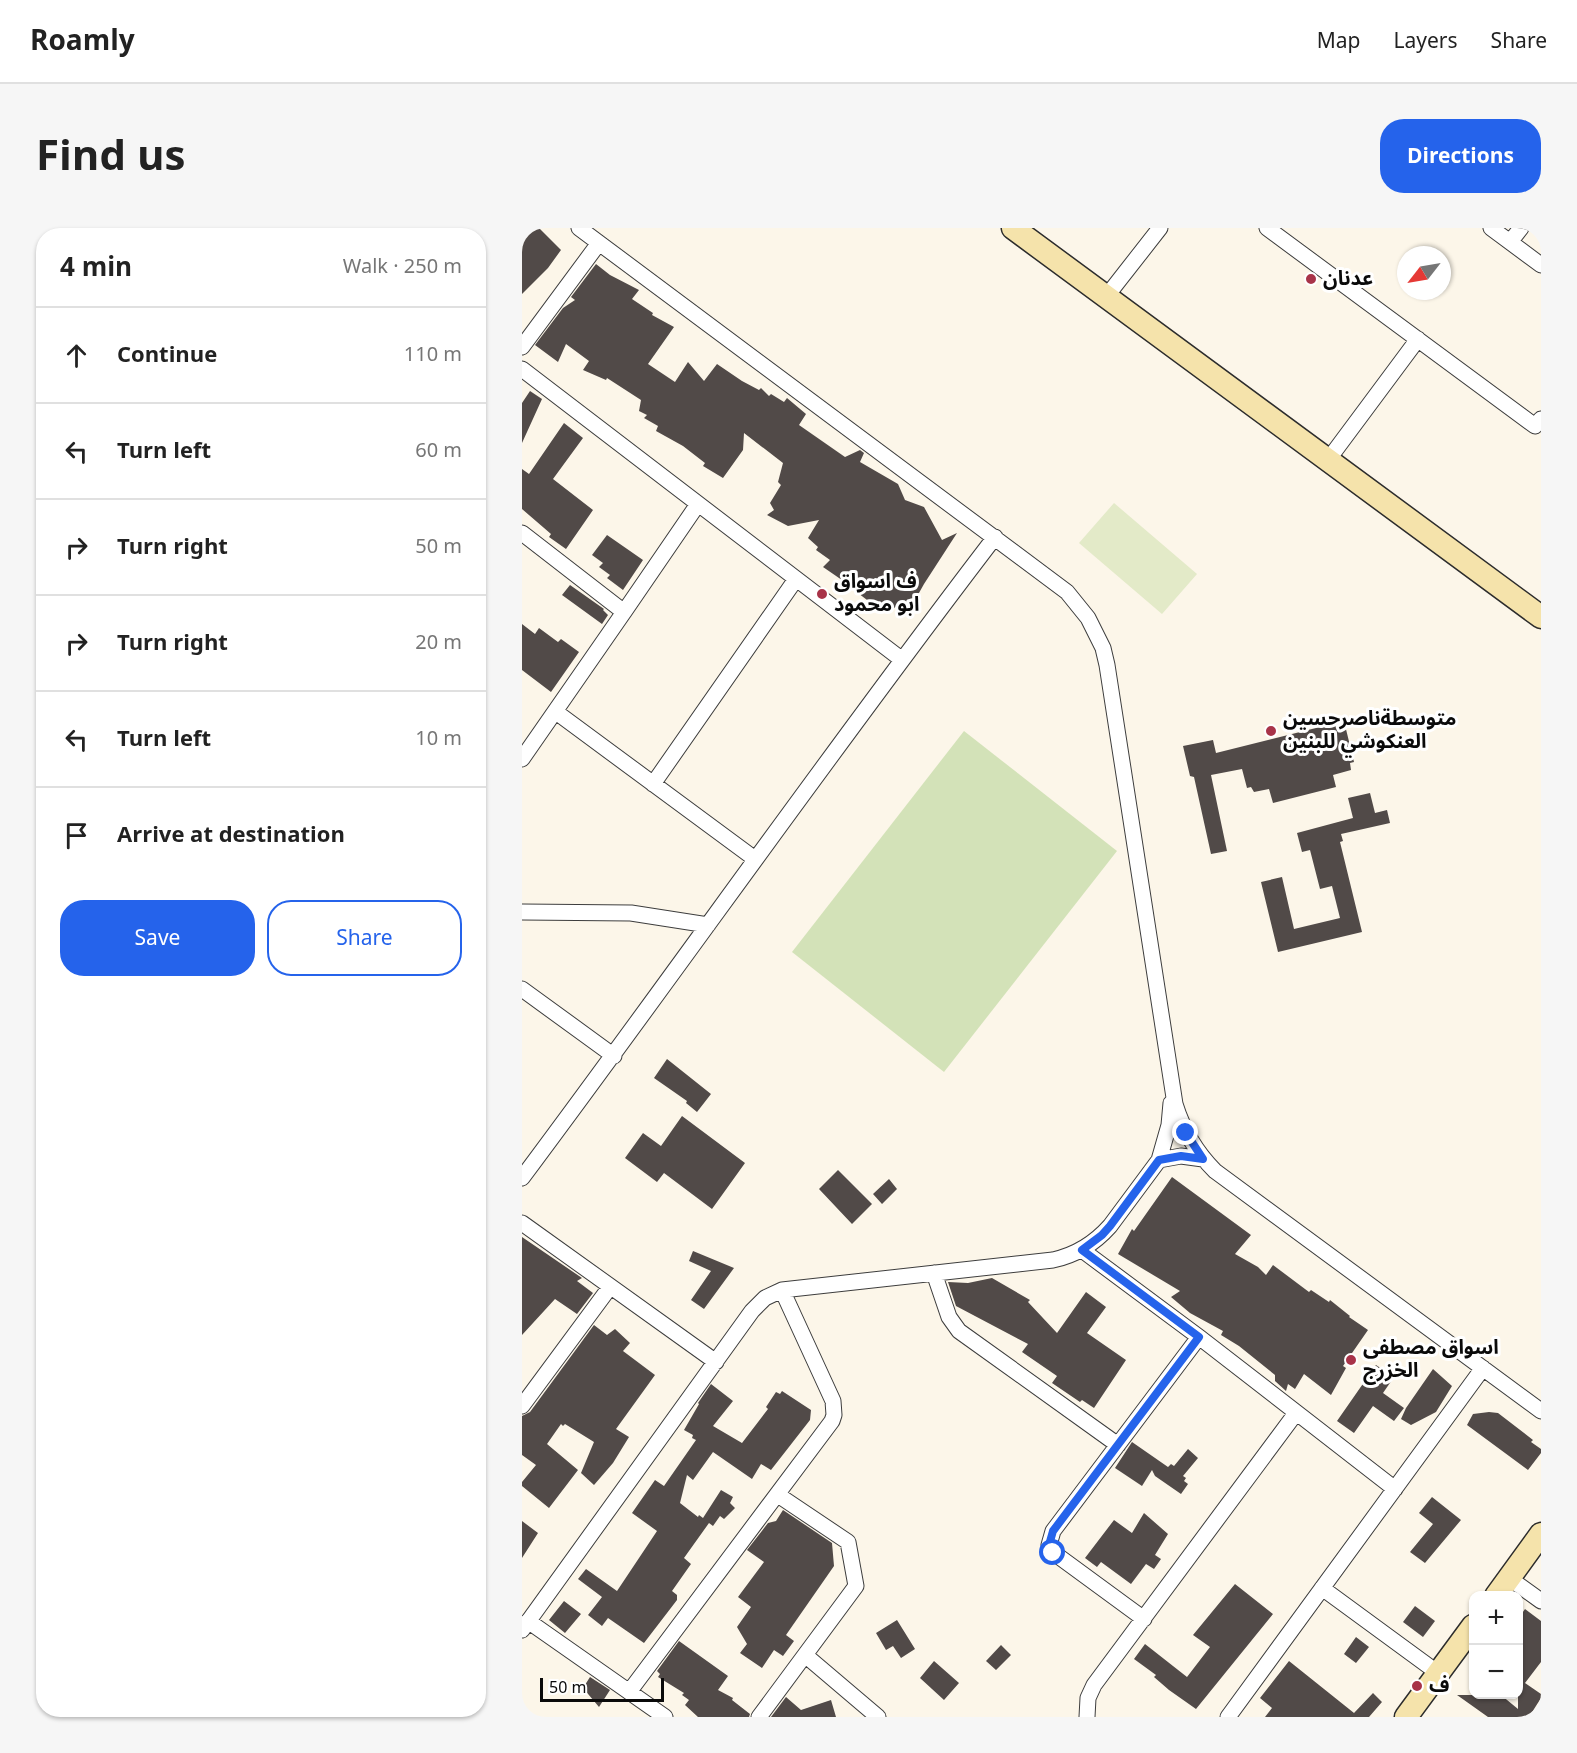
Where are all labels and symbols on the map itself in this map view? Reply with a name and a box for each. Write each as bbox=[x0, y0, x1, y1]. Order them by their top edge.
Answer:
north arrow bbox=[1397, 246, 1451, 300]
place label: عدنان bbox=[1323, 258, 1373, 300]
marker: عدنان bbox=[1304, 272, 1318, 286]
place label: ف اسواق ابو محمود bbox=[834, 561, 920, 626]
marker: ف اسواق ابو محمود bbox=[815, 587, 829, 601]
place label: متوسطةناصرحسين العنكوشي للبنين bbox=[1283, 698, 1456, 763]
marker: متوسطةناصرحسين العنكوشي للبنين bbox=[1264, 724, 1278, 738]
route end bbox=[1172, 1119, 1198, 1145]
place label: اسواق مصطفى الخزرج bbox=[1363, 1327, 1499, 1392]
marker: اسواق مصطفى الخزرج bbox=[1344, 1353, 1358, 1367]
route start bbox=[1039, 1539, 1065, 1565]
place label: ف bbox=[1429, 1665, 1449, 1707]
scale bar bbox=[540, 1675, 664, 1702]
marker: ف bbox=[1410, 1679, 1424, 1693]

